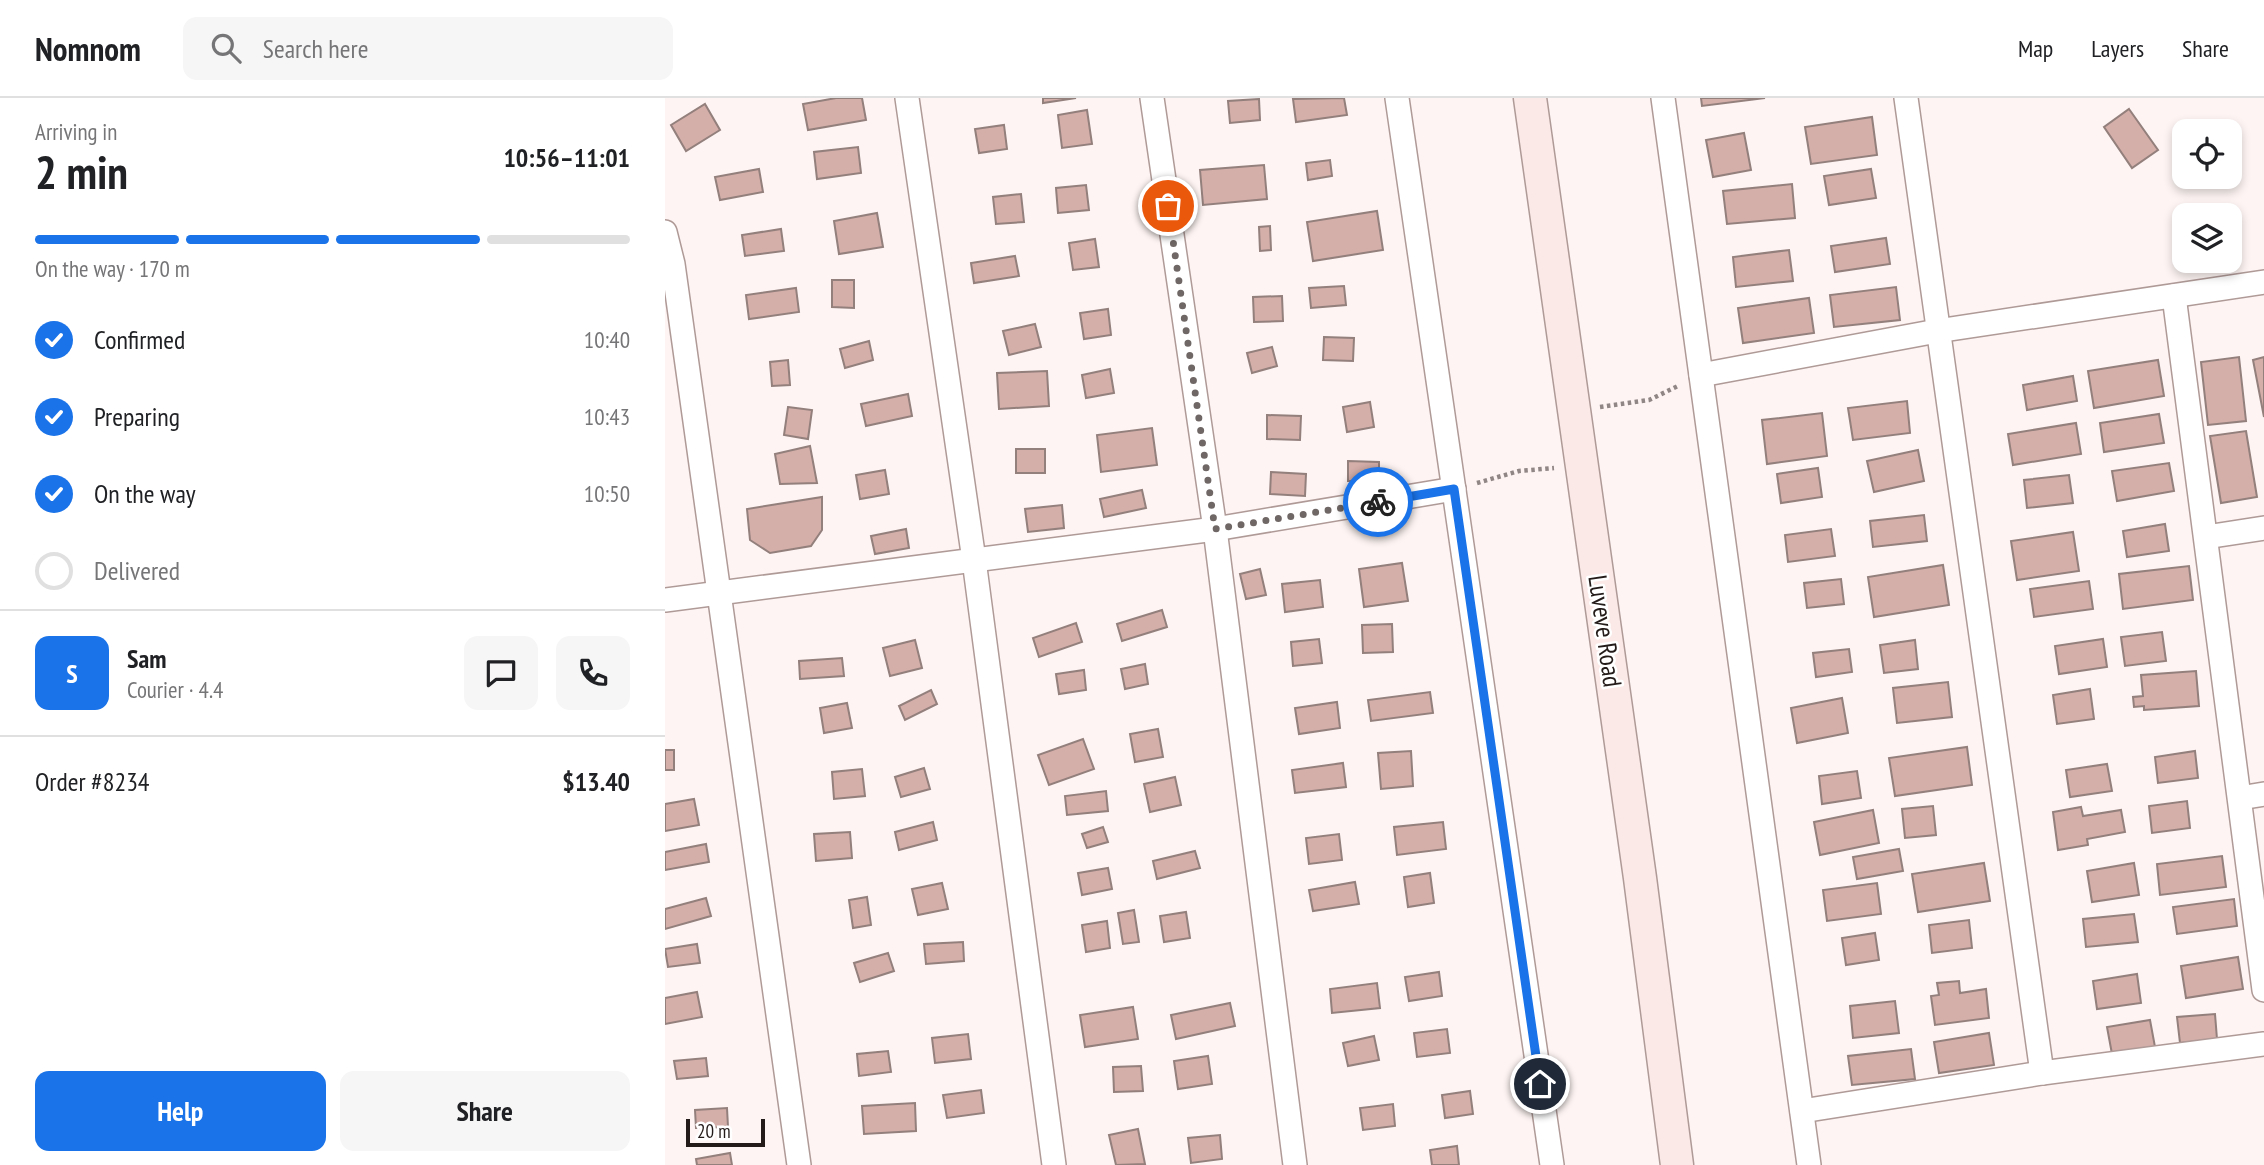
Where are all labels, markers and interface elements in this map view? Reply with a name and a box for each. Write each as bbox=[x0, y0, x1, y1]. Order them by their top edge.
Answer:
search box bbox=[183, 17, 673, 80]
text: Nomnom bbox=[35, 27, 141, 70]
icon: search bbox=[207, 29, 245, 67]
text: Search here bbox=[263, 32, 368, 65]
text: Map bbox=[2018, 33, 2053, 64]
text: Layers bbox=[2091, 33, 2144, 64]
text: Share bbox=[2182, 33, 2229, 64]
text: Arriving in bbox=[35, 117, 117, 146]
map controls bbox=[2172, 119, 2242, 273]
button: locate bbox=[2172, 119, 2242, 189]
text: 10:56–11:01 bbox=[503, 141, 630, 174]
text: 2 min bbox=[35, 142, 128, 202]
pin bbox=[1138, 176, 1198, 236]
icon: bag bbox=[1149, 187, 1187, 225]
button: layers bbox=[2172, 203, 2242, 273]
text: On the way · 170 m bbox=[35, 254, 190, 283]
icon: check bbox=[35, 321, 73, 359]
text: Confirmed bbox=[94, 323, 185, 356]
text: 10:40 bbox=[584, 325, 630, 354]
icon: check bbox=[35, 398, 73, 436]
text: Preparing bbox=[94, 400, 180, 433]
text: 10:43 bbox=[584, 402, 630, 431]
courier bbox=[1343, 467, 1413, 537]
icon: check bbox=[35, 475, 73, 513]
text: On the way bbox=[94, 477, 196, 510]
text: 10:50 bbox=[584, 479, 630, 508]
icon: bike bbox=[1359, 483, 1397, 521]
text: Delivered bbox=[94, 554, 180, 587]
street label: Luveve Road bbox=[1581, 573, 1630, 689]
button: chat bbox=[464, 636, 538, 710]
button: phone bbox=[556, 636, 630, 710]
text: Sam bbox=[127, 642, 166, 675]
text: S bbox=[66, 657, 78, 690]
text: Courier · 4.4 bbox=[127, 675, 223, 704]
text: Order #8234 bbox=[35, 765, 150, 798]
text: $13.40 bbox=[562, 765, 630, 798]
pin bbox=[1510, 1054, 1570, 1114]
icon: home bbox=[1521, 1065, 1559, 1103]
button: Help bbox=[35, 1071, 326, 1151]
button: Share bbox=[340, 1071, 630, 1151]
scale bar bbox=[686, 1116, 765, 1148]
text: 20 m bbox=[697, 1119, 731, 1143]

